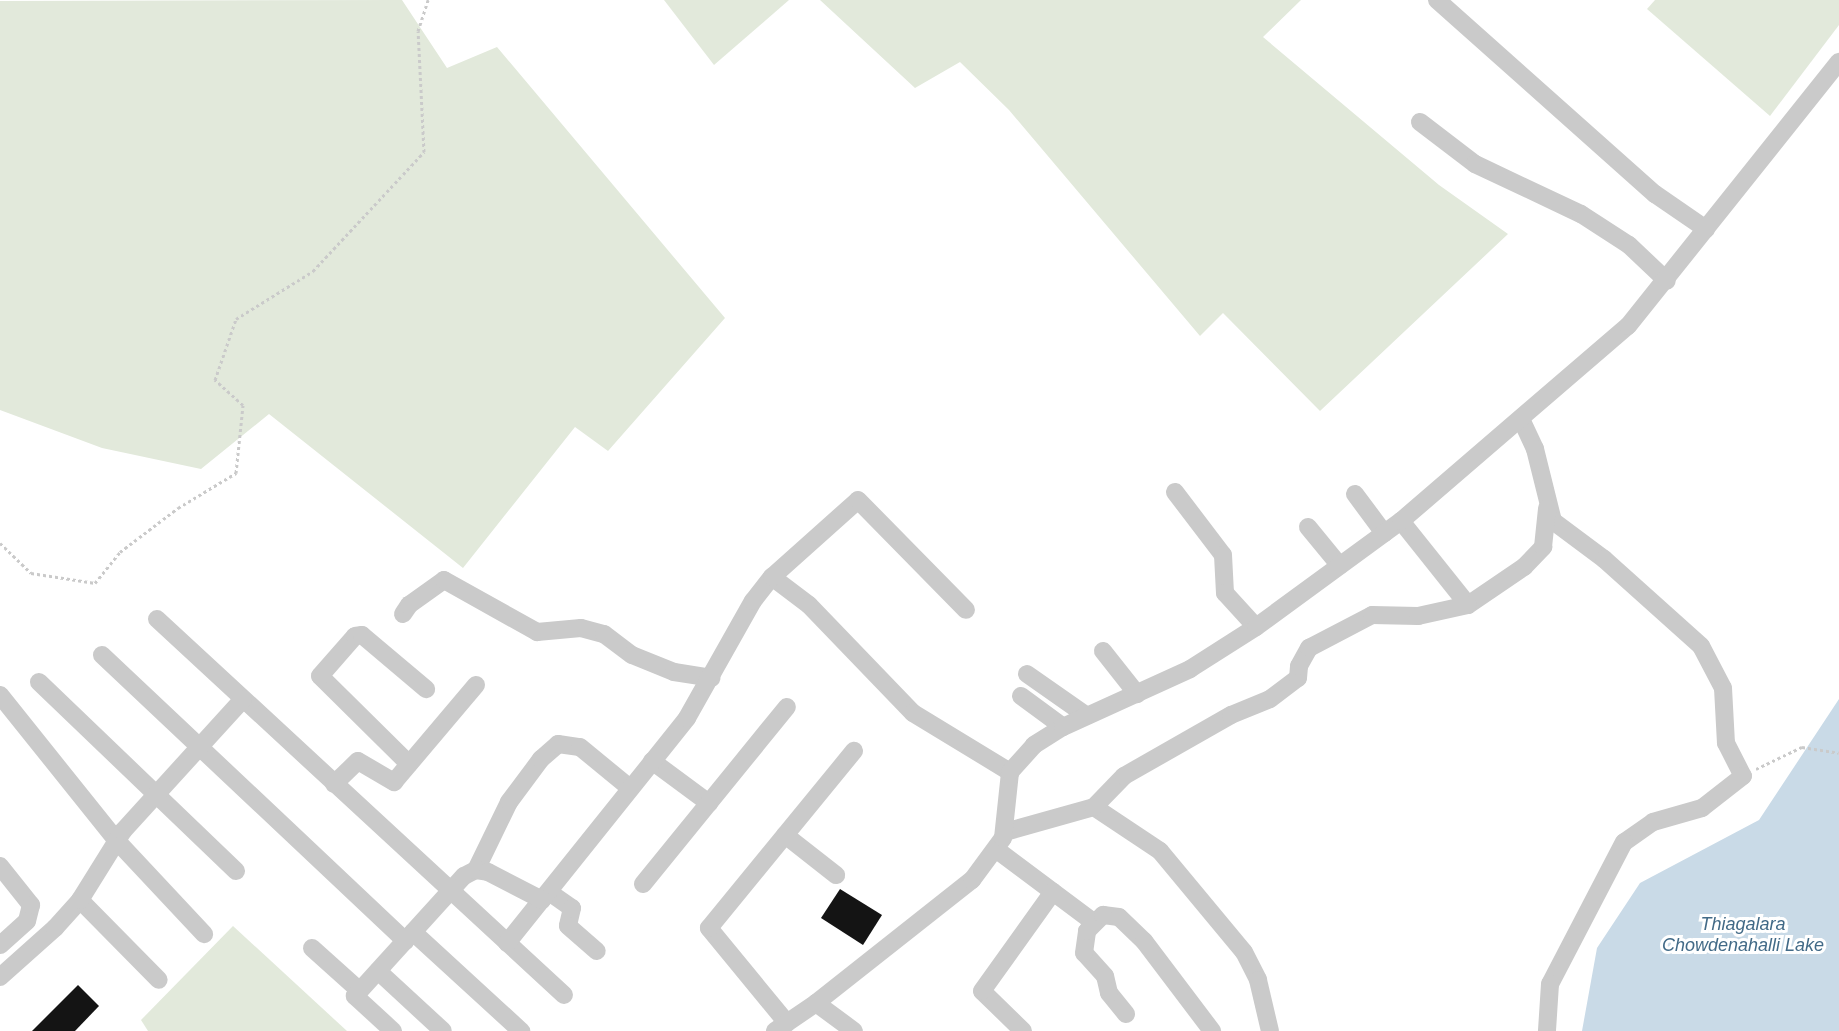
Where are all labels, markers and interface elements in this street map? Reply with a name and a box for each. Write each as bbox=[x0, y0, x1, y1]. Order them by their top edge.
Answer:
water label: Thiagalara Chowdenahalli Lake bbox=[1662, 914, 1824, 956]

